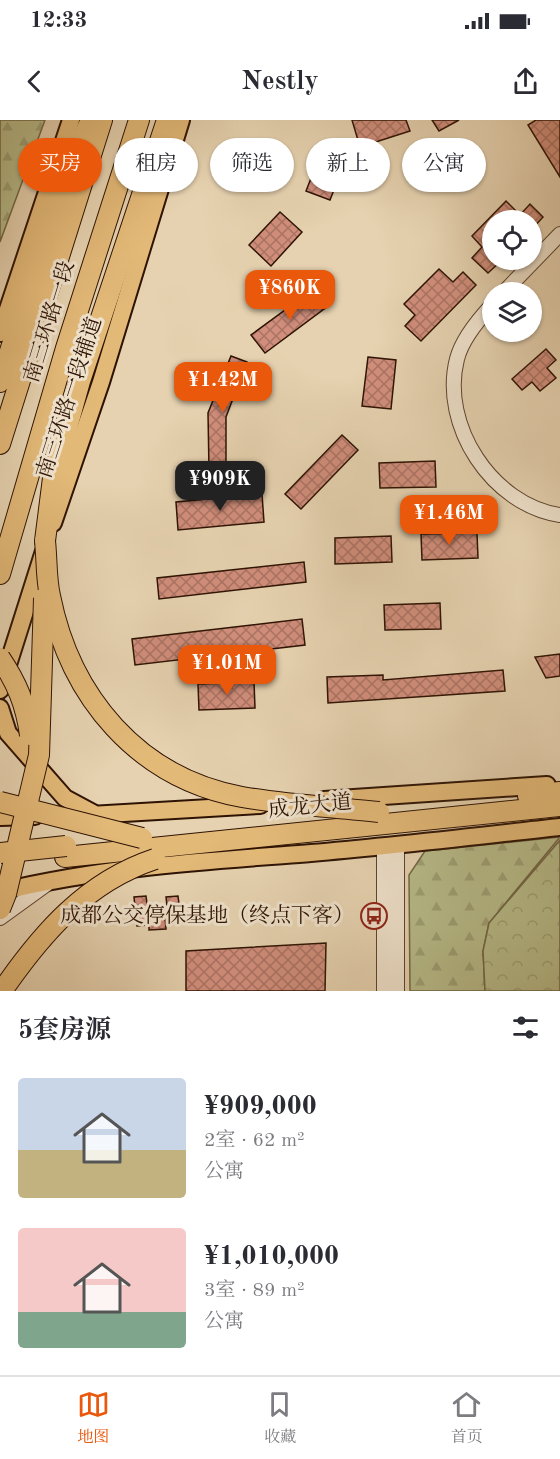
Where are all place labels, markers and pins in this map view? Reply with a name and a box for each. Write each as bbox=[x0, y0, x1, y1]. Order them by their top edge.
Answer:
pin: ¥860K bbox=[248, 270, 332, 321]
pin: ¥1.42M bbox=[174, 362, 272, 413]
pin: ¥909K bbox=[178, 461, 262, 512]
pin: ¥1.46M bbox=[400, 495, 498, 546]
pin: ¥1.01M bbox=[178, 645, 276, 696]
bus stop icon: 成都公交停保基地（终点下客） bbox=[359, 901, 389, 931]
place label: 成都公交停保基地（终点下客） bbox=[60, 904, 354, 927]

